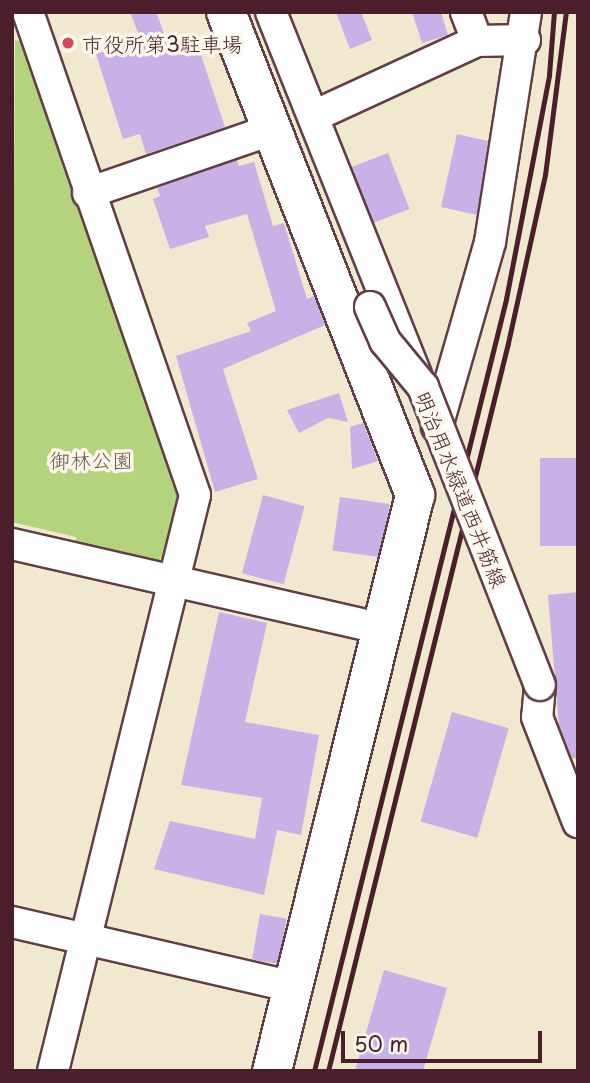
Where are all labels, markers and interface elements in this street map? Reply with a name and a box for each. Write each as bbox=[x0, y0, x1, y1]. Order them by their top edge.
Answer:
place label: 市役所第3駐車場 bbox=[82, 30, 243, 56]
marker: 市役所第3駐車場 bbox=[60, 35, 76, 51]
street label: 明治用水緑道西井筋線 bbox=[411, 387, 513, 591]
park label: 御林公園 bbox=[49, 446, 133, 472]
scale bar bbox=[345, 1016, 546, 1060]
text: 50 m bbox=[354, 1027, 408, 1059]

